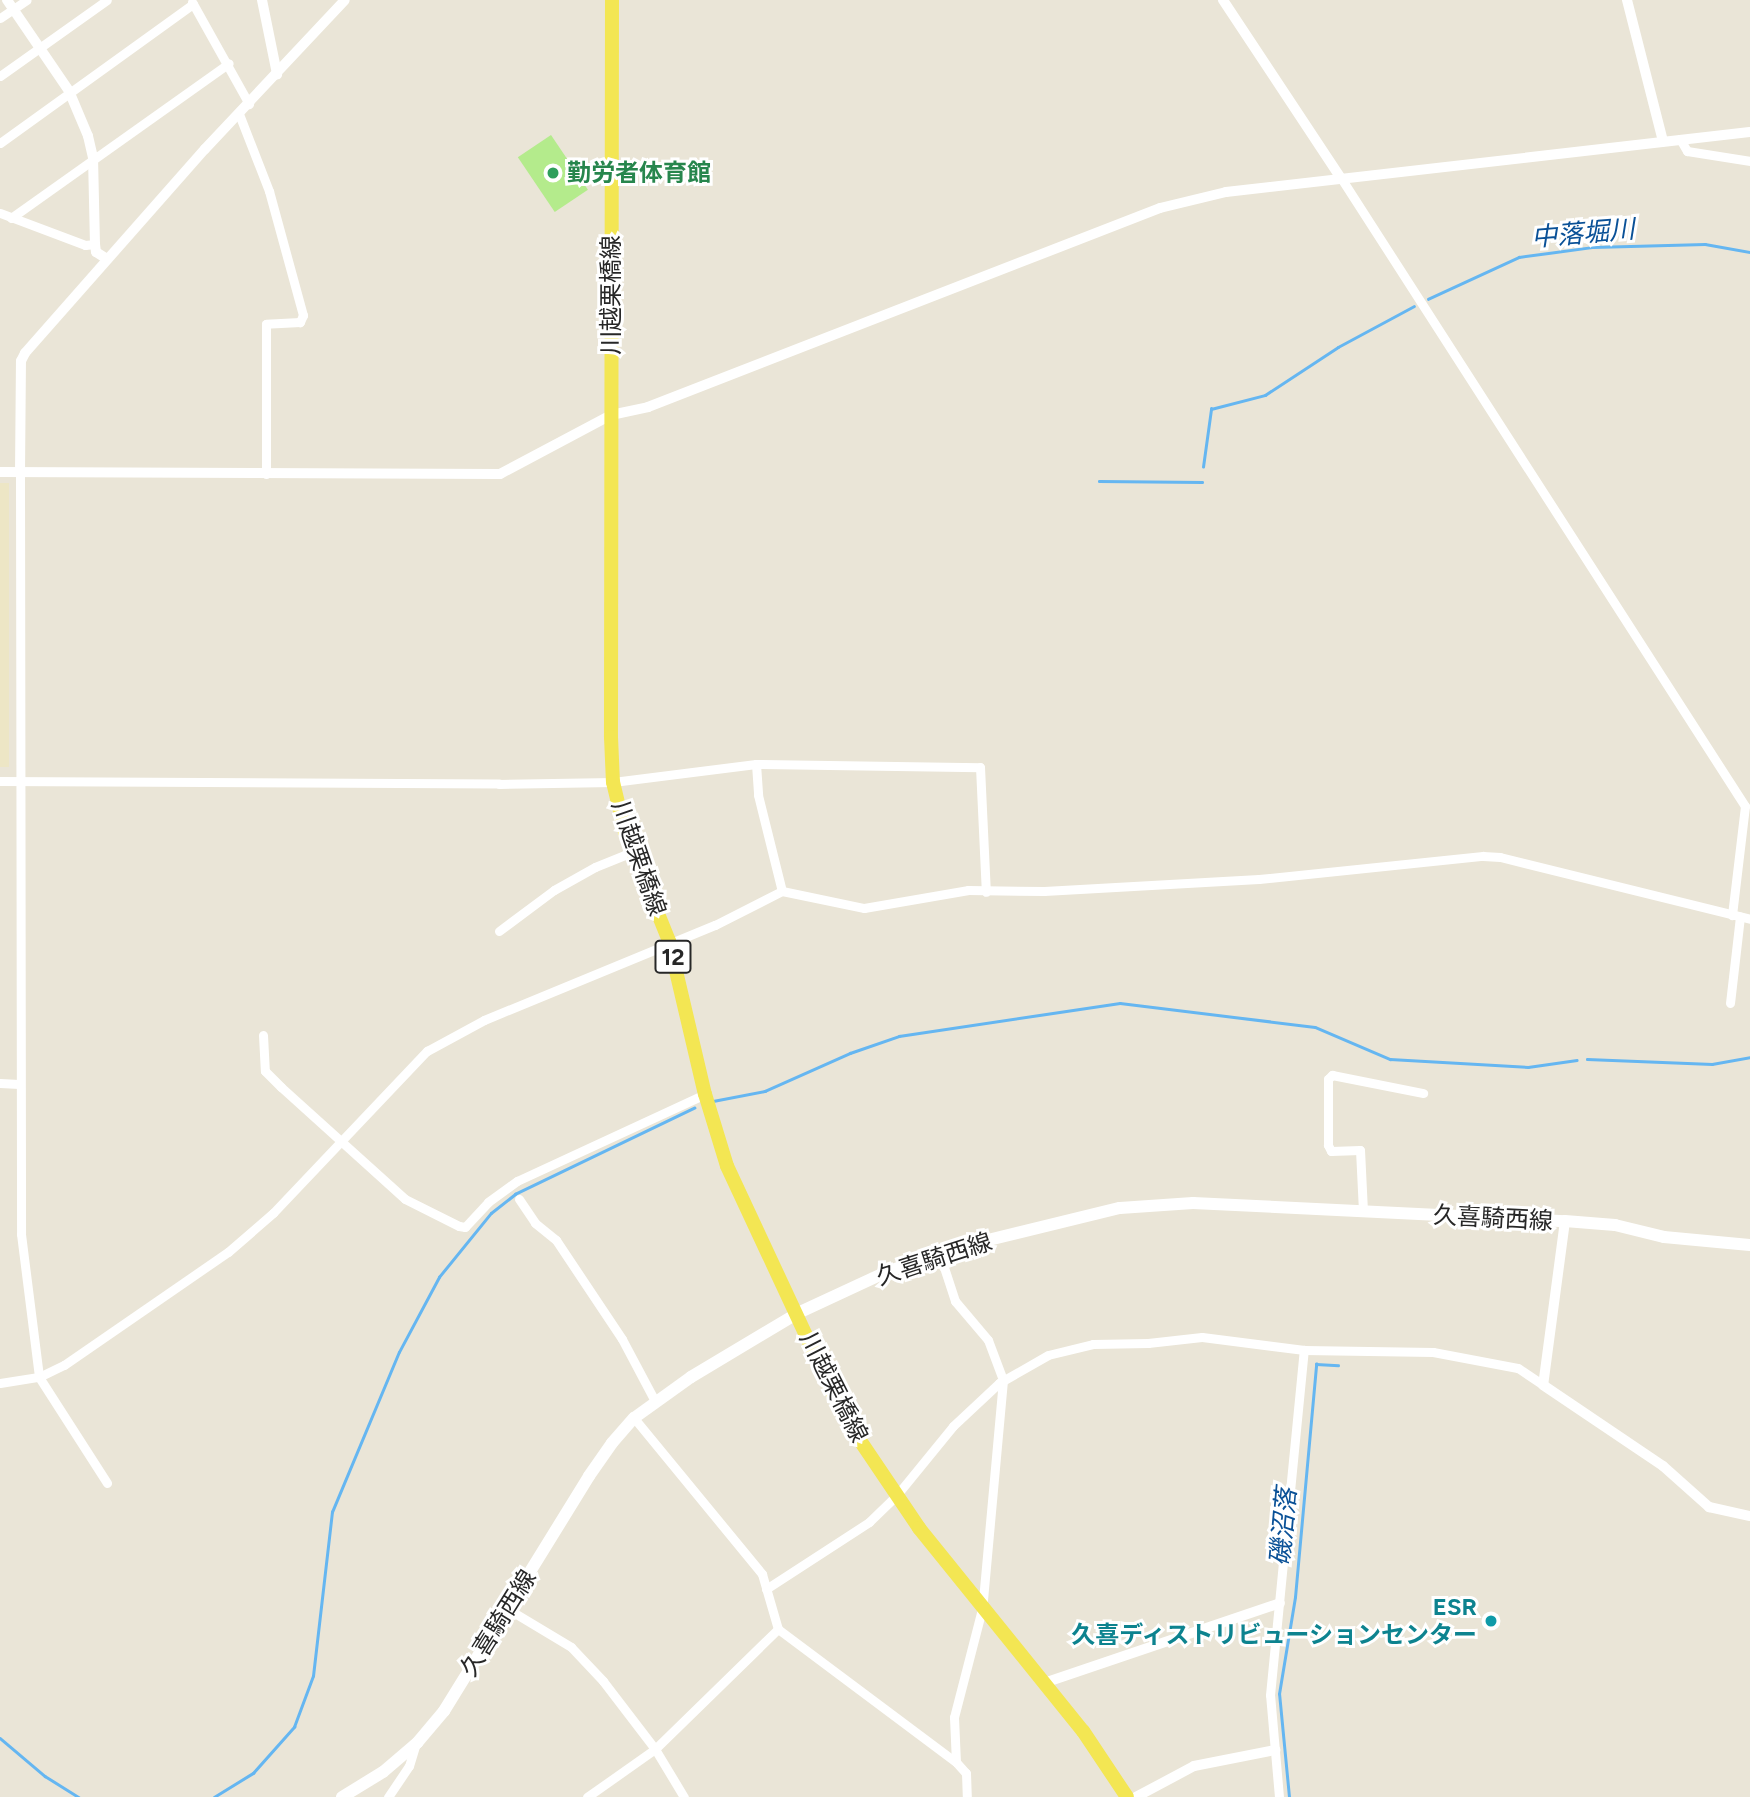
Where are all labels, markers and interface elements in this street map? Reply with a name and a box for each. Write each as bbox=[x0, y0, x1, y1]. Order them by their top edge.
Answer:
place label: 勤労者体育館 bbox=[567, 159, 711, 187]
marker: 勤労者体育館 bbox=[545, 165, 561, 181]
water label: 中落堀川 bbox=[1530, 214, 1636, 254]
street label: 川越栗橋線 bbox=[597, 235, 625, 355]
street label: 川越栗橋線 bbox=[606, 797, 672, 919]
road number: 12 bbox=[654, 938, 692, 976]
street label: 久喜騎西線 bbox=[1432, 1200, 1554, 1236]
street label: 久喜騎西線 bbox=[872, 1227, 996, 1291]
street label: 川越栗橋線 bbox=[794, 1327, 874, 1447]
water label: 磯沼落 bbox=[1265, 1487, 1303, 1567]
street label: 久喜騎西線 bbox=[454, 1564, 542, 1682]
place label: ESR 久喜ディストリビューションセンター bbox=[1069, 1593, 1477, 1649]
marker: ESR 久喜ディストリビューションセンター bbox=[1483, 1613, 1499, 1629]

